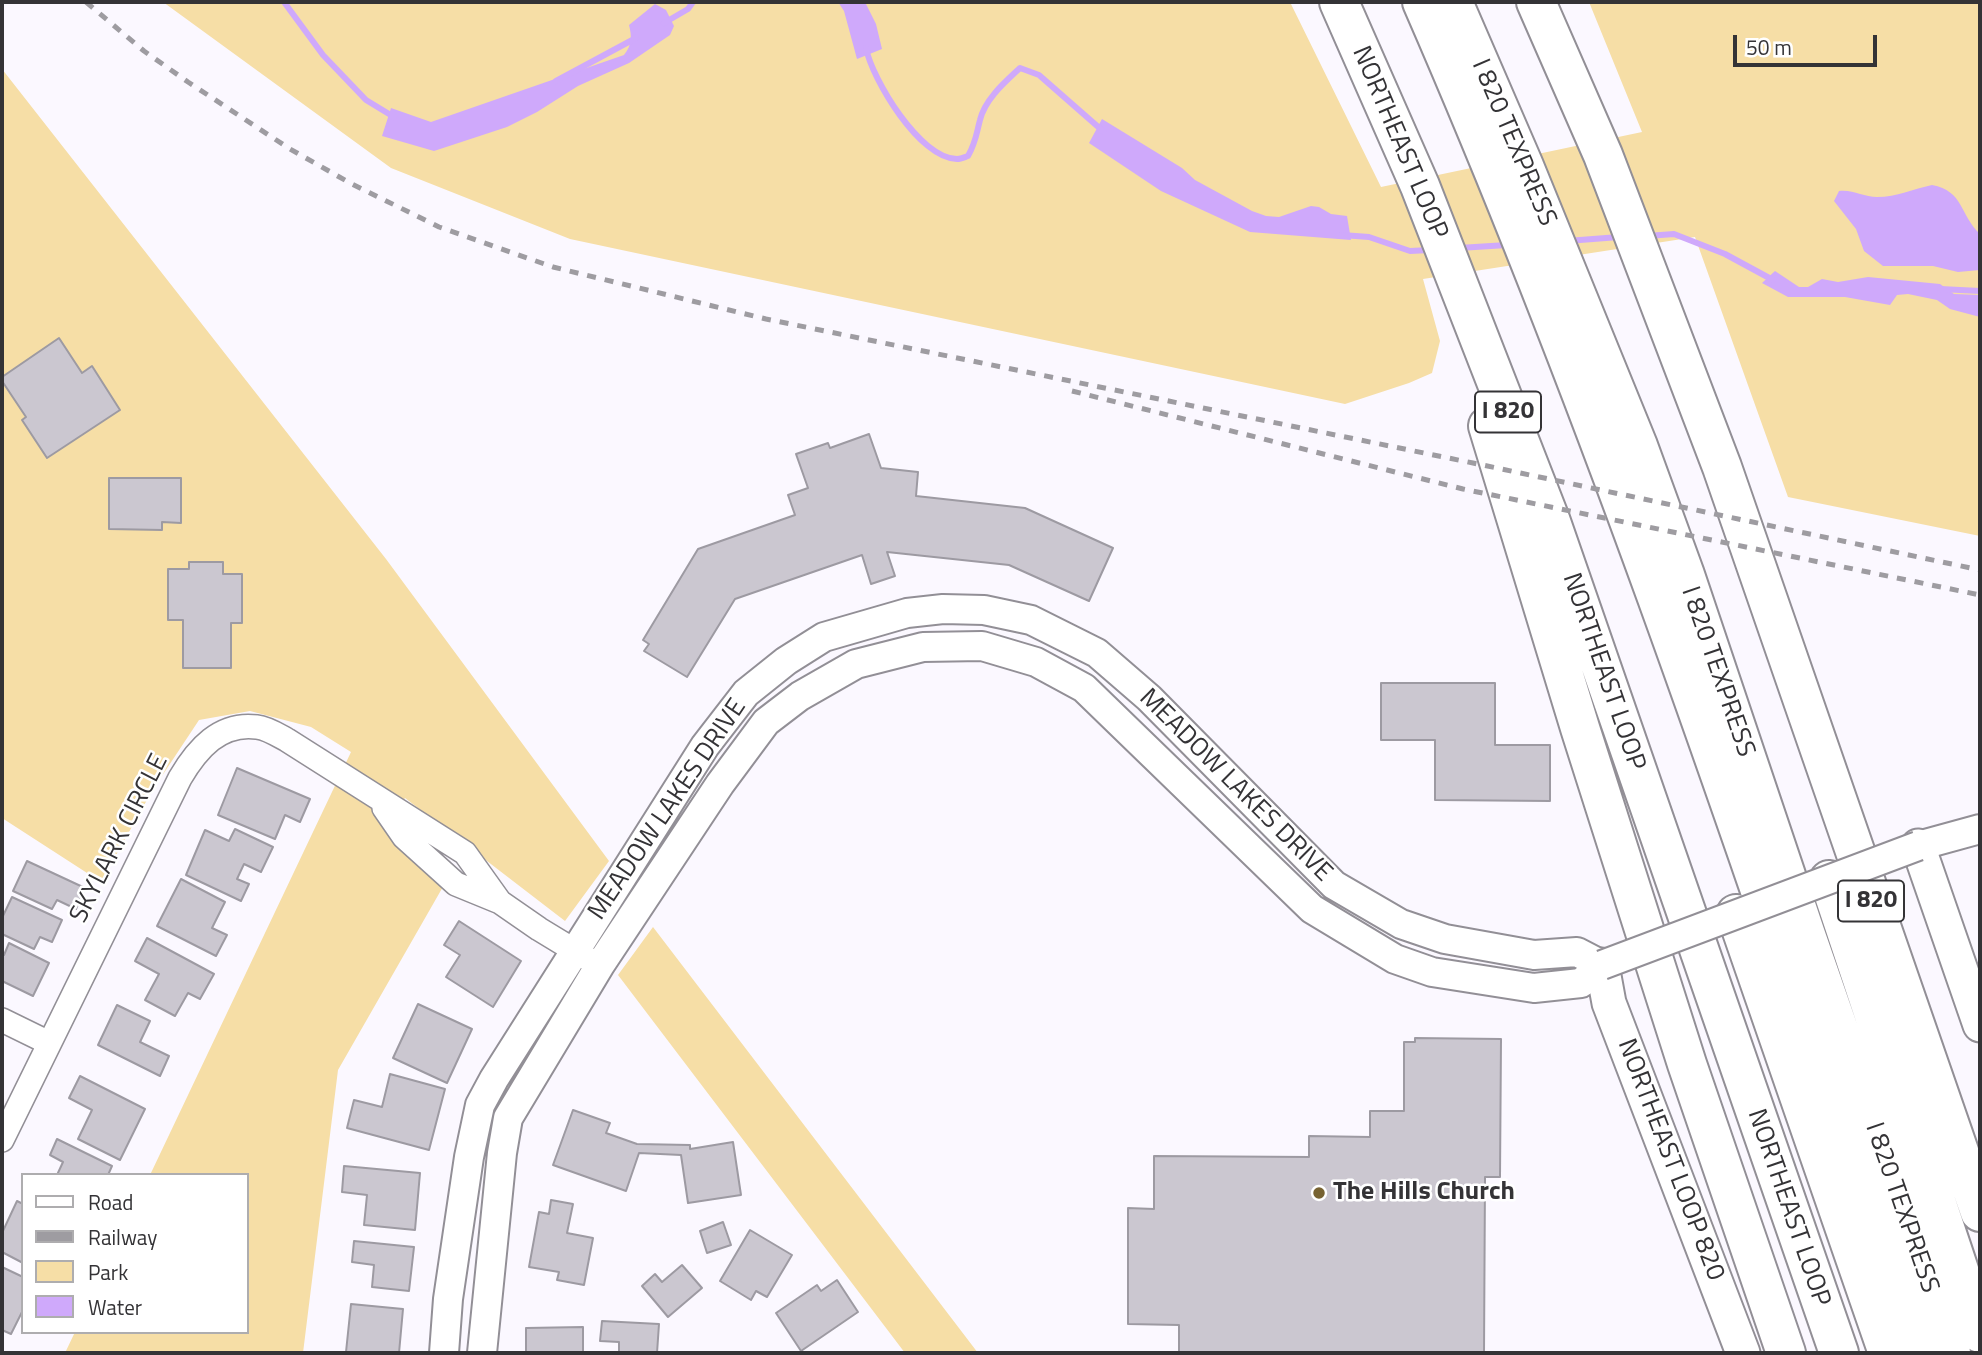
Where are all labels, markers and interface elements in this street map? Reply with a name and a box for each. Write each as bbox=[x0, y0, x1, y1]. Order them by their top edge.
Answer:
scale bar bbox=[1737, 21, 1881, 65]
text: 50 m bbox=[1746, 31, 1792, 63]
street label: NORTHEAST LOOP bbox=[1344, 42, 1454, 244]
street label: I 820 TEXPRESS bbox=[1464, 55, 1562, 231]
road number: I 820 bbox=[1475, 391, 1541, 432]
street label: NORTHEAST LOOP bbox=[1555, 569, 1651, 775]
street label: I 820 TEXPRESS bbox=[1673, 583, 1761, 761]
street label: MEADOW LAKES DRIVE bbox=[1132, 683, 1338, 889]
street label: MEADOW LAKES DRIVE bbox=[582, 694, 754, 926]
street label: SKYLARK CIRCLE bbox=[64, 750, 176, 928]
road number: I 820 bbox=[1838, 880, 1904, 922]
street label: NORTHEAST LOOP 820 bbox=[1610, 1035, 1730, 1285]
street label: NORTHEAST LOOP bbox=[1740, 1105, 1836, 1311]
street label: I 820 TEXPRESS bbox=[1857, 1119, 1945, 1297]
legend bbox=[21, 1173, 248, 1334]
place label: The Hills Church bbox=[1333, 1177, 1515, 1209]
marker: The Hills Church bbox=[1311, 1185, 1327, 1201]
text: Road bbox=[88, 1186, 133, 1218]
text: Railway bbox=[88, 1221, 157, 1253]
text: Park bbox=[88, 1256, 128, 1288]
text: Water bbox=[88, 1291, 142, 1323]

